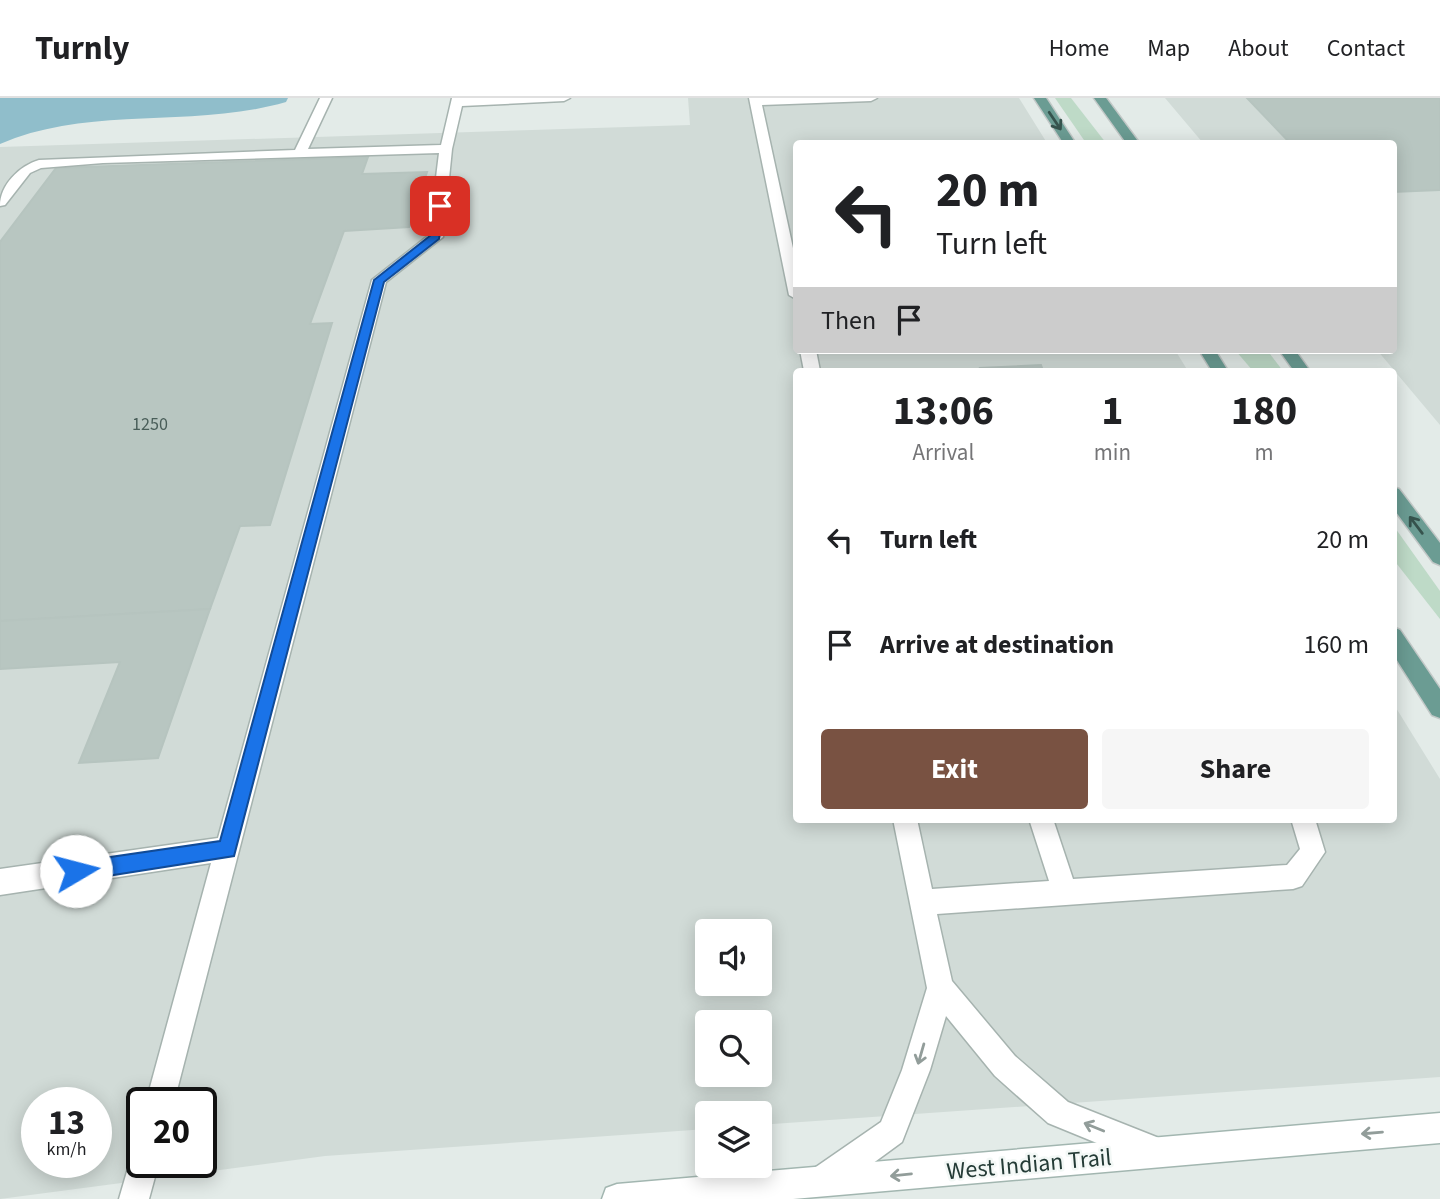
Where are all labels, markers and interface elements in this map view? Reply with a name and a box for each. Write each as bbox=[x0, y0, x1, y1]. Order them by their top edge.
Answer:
text: Turnly bbox=[35, 25, 129, 72]
text: Home bbox=[1049, 31, 1109, 66]
text: Map bbox=[1147, 31, 1190, 66]
text: About bbox=[1228, 31, 1289, 66]
text: Contact bbox=[1327, 31, 1405, 66]
one-way arrow bbox=[1048, 111, 1062, 130]
text: 20 m bbox=[936, 156, 1040, 226]
icon: left bbox=[821, 168, 912, 259]
pin bbox=[410, 176, 470, 236]
icon: arrive bbox=[421, 187, 459, 225]
text: Turn left bbox=[936, 221, 1047, 267]
icon: arrive bbox=[890, 301, 928, 339]
text: Then bbox=[821, 302, 876, 339]
text: 13:06 bbox=[893, 381, 994, 441]
text: 1 bbox=[1101, 381, 1123, 441]
text: 180 bbox=[1231, 381, 1297, 441]
house number: 1250 bbox=[132, 412, 168, 437]
text: Arrival bbox=[912, 436, 974, 469]
text: min bbox=[1094, 436, 1131, 469]
text: m bbox=[1254, 436, 1274, 469]
one-way arrow bbox=[1409, 517, 1424, 535]
icon: left bbox=[821, 521, 859, 559]
text: Turn left bbox=[880, 521, 977, 558]
text: 20 m bbox=[1316, 521, 1369, 558]
icon: arrive bbox=[821, 626, 859, 664]
text: Arrive at destination bbox=[880, 626, 1114, 663]
text: 160 m bbox=[1303, 626, 1369, 663]
button: Exit bbox=[821, 729, 1088, 809]
button: Share bbox=[1102, 729, 1369, 809]
position arrow bbox=[39, 834, 113, 908]
map controls bbox=[695, 919, 772, 1178]
button: sound bbox=[695, 919, 772, 996]
button: search bbox=[695, 1010, 772, 1087]
one-way arrow bbox=[914, 1042, 927, 1064]
speed limit sign: 20 bbox=[126, 1087, 217, 1178]
text: 13 bbox=[48, 1098, 85, 1148]
button: layers bbox=[695, 1101, 772, 1178]
one-way arrow bbox=[1083, 1120, 1105, 1133]
one-way arrow bbox=[1361, 1127, 1384, 1140]
text: km/h bbox=[47, 1137, 86, 1162]
street label: West Indian Trail bbox=[945, 1140, 1113, 1189]
one-way arrow bbox=[891, 1169, 913, 1182]

